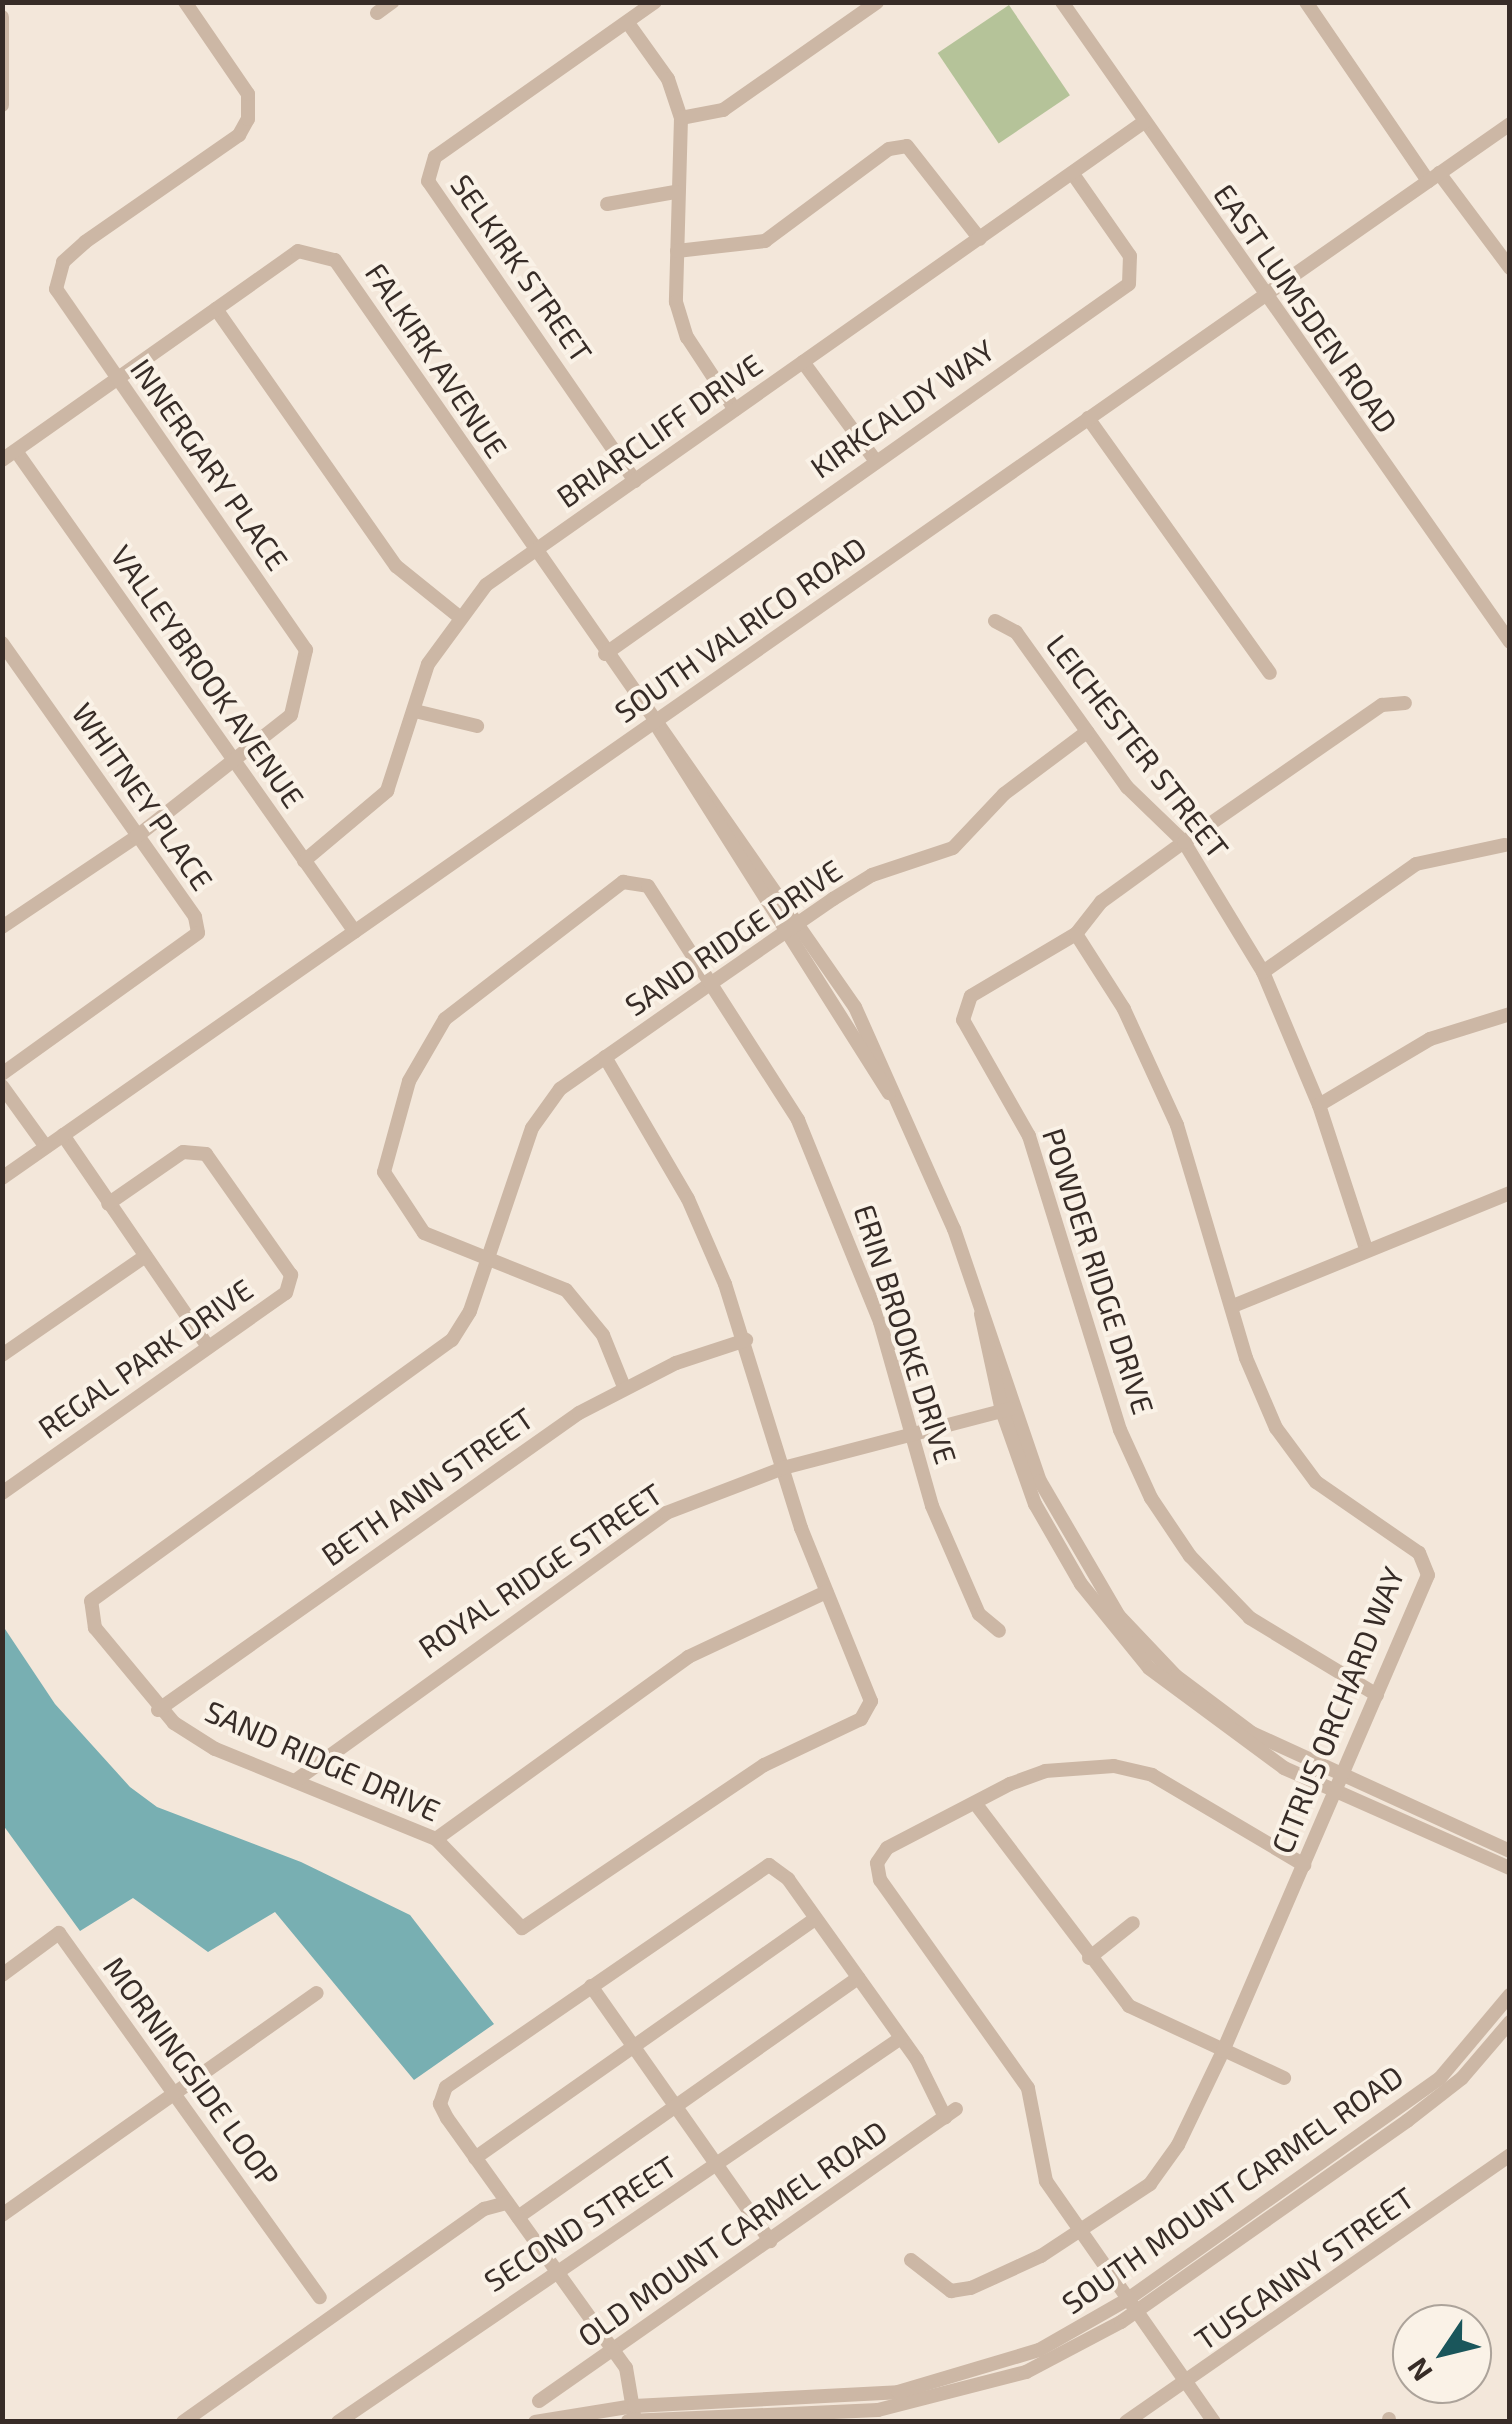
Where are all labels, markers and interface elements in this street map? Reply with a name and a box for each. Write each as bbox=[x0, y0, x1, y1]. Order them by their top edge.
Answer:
street label: SELKIRK STREET bbox=[444, 167, 600, 369]
street label: EAST LUMSDEN ROAD bbox=[1206, 176, 1406, 440]
street label: FALKIRK AVENUE bbox=[358, 255, 516, 465]
street label: KIRKCALDY WAY bbox=[803, 331, 1001, 485]
street label: BRIARCLIFF DRIVE bbox=[549, 346, 769, 514]
street label: INNERGARY PLACE bbox=[123, 351, 297, 577]
street label: SOUTH VALRICO ROAD bbox=[607, 528, 873, 730]
street label: VALLEYBROOK AVENUE bbox=[104, 538, 312, 814]
street label: LEICHESTER STREET bbox=[1039, 627, 1237, 865]
street label: WHITNEY PLACE bbox=[65, 695, 221, 897]
street label: SAND RIDGE DRIVE bbox=[618, 851, 848, 1023]
street label: POWDER RIDGE DRIVE bbox=[1036, 1124, 1162, 1418]
street label: ERIN BROOKE DRIVE bbox=[847, 1200, 965, 1468]
street label: REGAL PARK DRIVE bbox=[30, 1270, 260, 1446]
street label: BETH ANN STREET bbox=[314, 1399, 540, 1573]
street label: ROYAL RIDGE STREET bbox=[411, 1475, 669, 1665]
street label: CITRUS ORCHARD WAY bbox=[1263, 1561, 1411, 1859]
street label: SAND RIDGE DRIVE bbox=[200, 1692, 446, 1828]
street label: MORNINGSIDE LOOP bbox=[97, 1949, 287, 2193]
street label: SOUTH MOUNT CARMEL ROAD bbox=[1054, 2057, 1410, 2321]
street label: OLD MOUNT CARMEL ROAD bbox=[570, 2112, 894, 2354]
street label: SECOND STREET bbox=[477, 2147, 683, 2299]
street label: TUSCANNY STREET bbox=[1187, 2179, 1421, 2357]
north arrow bbox=[1392, 2304, 1492, 2404]
text: N bbox=[1399, 2352, 1439, 2388]

